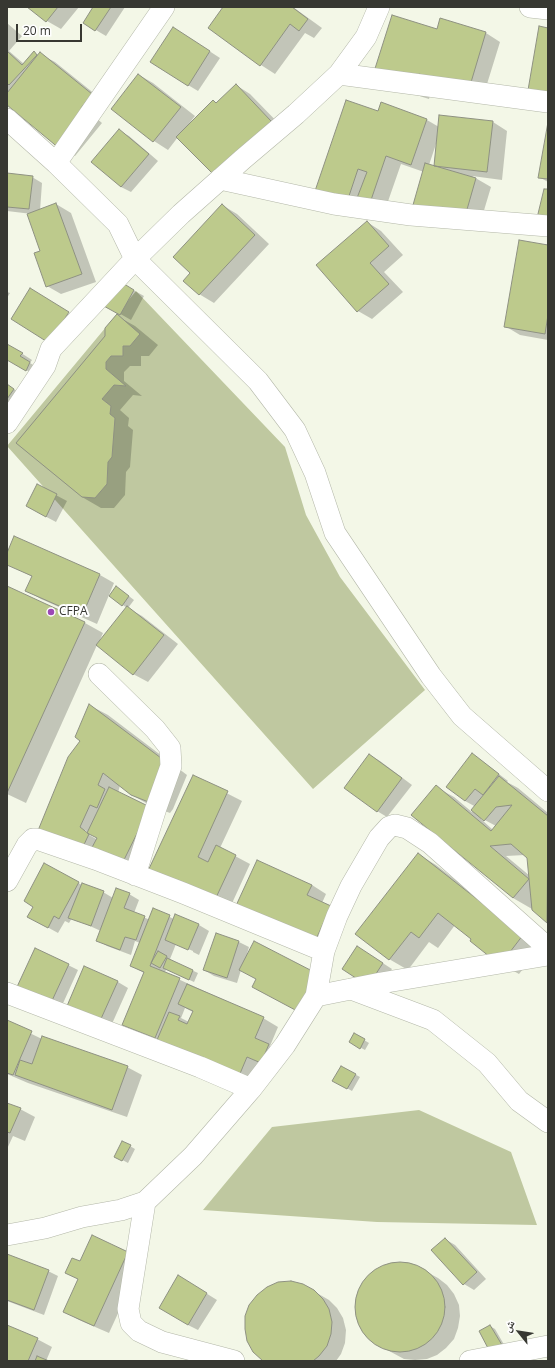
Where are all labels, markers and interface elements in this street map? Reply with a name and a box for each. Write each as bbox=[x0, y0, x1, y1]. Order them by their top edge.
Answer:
scale bar bbox=[18, 16, 84, 42]
text: 20 m bbox=[23, 22, 51, 39]
place label: CFPA bbox=[59, 605, 88, 619]
marker: CFPA bbox=[46, 607, 56, 617]
north arrow bbox=[499, 1312, 539, 1352]
text: ش bbox=[499, 1317, 518, 1335]

